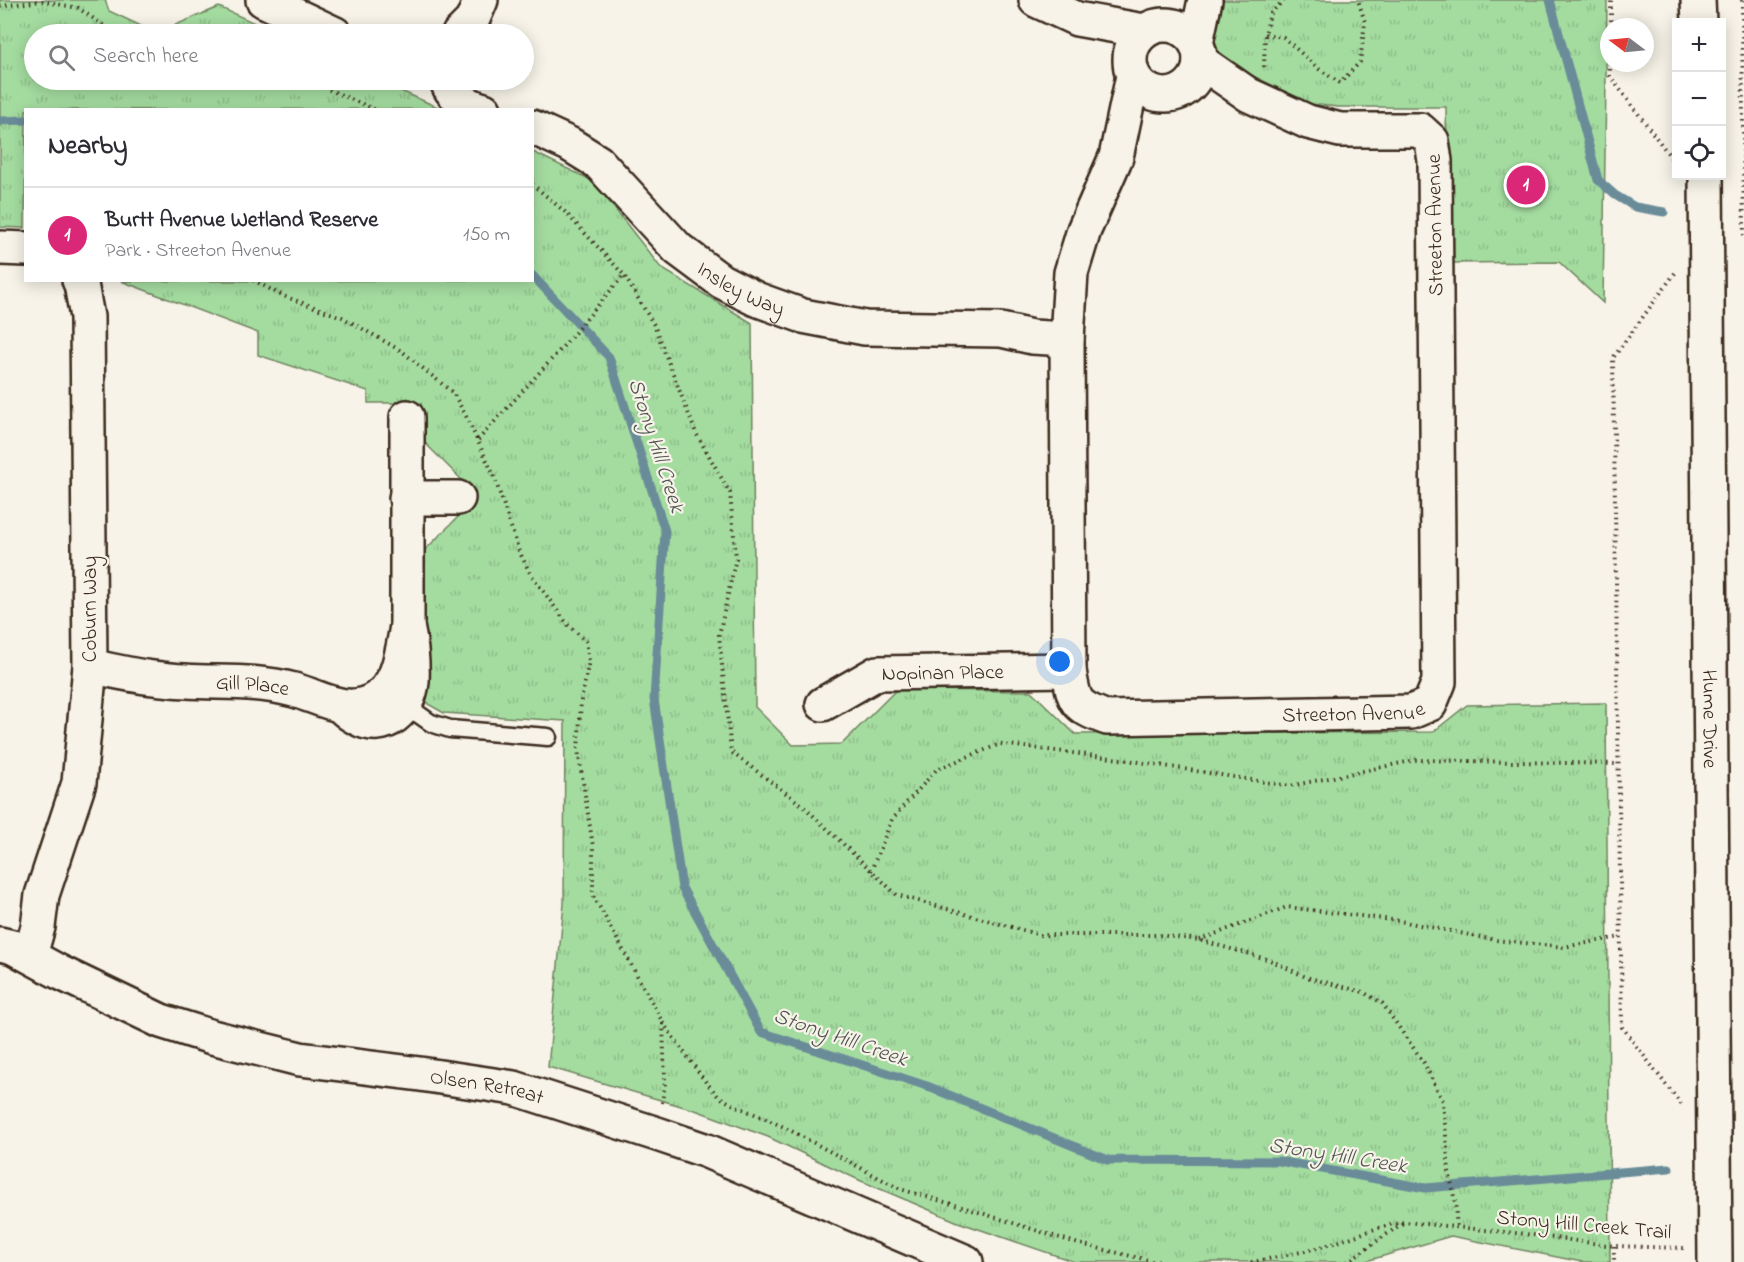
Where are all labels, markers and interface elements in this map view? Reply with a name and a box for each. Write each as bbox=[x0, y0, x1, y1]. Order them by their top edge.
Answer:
north arrow bbox=[1600, 18, 1654, 72]
map controls bbox=[1672, 18, 1726, 180]
button: + bbox=[1672, 18, 1726, 72]
search box bbox=[24, 24, 534, 90]
icon: search bbox=[45, 41, 78, 74]
text: Search here bbox=[93, 41, 198, 73]
button: − bbox=[1672, 72, 1726, 126]
button: locate bbox=[1672, 126, 1726, 180]
text: Nearby bbox=[48, 128, 127, 166]
street label: Streeton Avenue bbox=[1420, 153, 1452, 296]
pin: 1 bbox=[1506, 162, 1546, 207]
text: Burtt Avenue Wetland Reserve bbox=[105, 205, 378, 237]
text: 1 bbox=[64, 221, 71, 250]
text: 150 m bbox=[463, 221, 510, 250]
text: Park · Streeton Avenue bbox=[105, 237, 291, 266]
street label: Insley Way bbox=[690, 255, 788, 327]
water label: Stony Hill Creek bbox=[618, 375, 692, 518]
street label: Coburn Way bbox=[76, 556, 108, 662]
your location bbox=[1045, 647, 1074, 676]
street label: Nopinan Place bbox=[881, 658, 1005, 690]
street label: Gill Place bbox=[215, 669, 292, 705]
street label: Hume Drive bbox=[1693, 669, 1724, 769]
street label: Streeton Avenue bbox=[1282, 695, 1431, 732]
water label: Stony Hill Creek bbox=[769, 1001, 912, 1077]
street label: Olsen Retreat bbox=[428, 1063, 547, 1114]
water label: Stony Hill Creek bbox=[1266, 1130, 1410, 1184]
street label: Stony Hill Creek Trail bbox=[1495, 1203, 1673, 1251]

